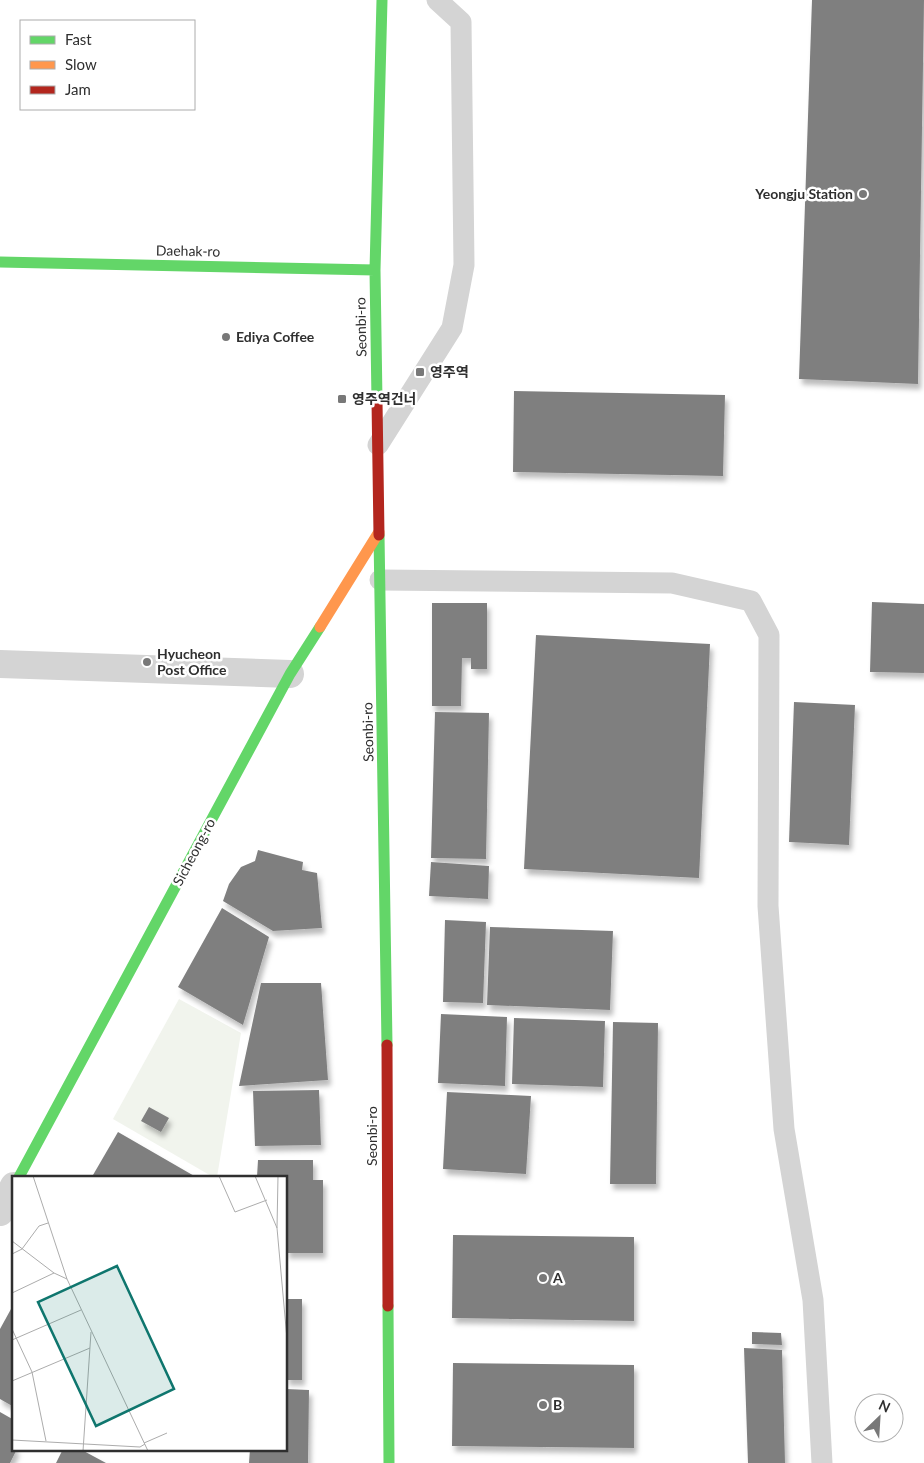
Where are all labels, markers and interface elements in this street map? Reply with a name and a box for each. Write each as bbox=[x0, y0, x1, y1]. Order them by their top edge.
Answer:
legend bbox=[20, 20, 195, 110]
text: Fast bbox=[65, 30, 92, 48]
text: Slow bbox=[65, 55, 97, 73]
text: Jam bbox=[65, 80, 91, 98]
place label: Yeongju Station bbox=[754, 185, 853, 202]
marker: Yeongju Station bbox=[857, 188, 869, 200]
street label: Daehak-ro bbox=[156, 241, 220, 260]
street label: Seonbi-ro bbox=[351, 297, 370, 357]
place label: Ediya Coffee bbox=[236, 328, 315, 345]
marker: Ediya Coffee bbox=[220, 331, 232, 343]
place label: 영주역 bbox=[430, 363, 469, 380]
marker: 영주역 bbox=[414, 366, 426, 378]
place label: 영주역건너 bbox=[352, 390, 416, 407]
marker: 영주역건너 bbox=[336, 393, 348, 405]
place label: Hyucheon Post Office bbox=[157, 645, 227, 678]
marker: Hyucheon Post Office bbox=[141, 656, 153, 668]
street label: Seonbi-ro bbox=[358, 702, 377, 762]
street label: Sicheong-ro bbox=[169, 815, 218, 888]
street label: Seonbi-ro bbox=[363, 1106, 380, 1166]
inset map bbox=[12, 1176, 288, 1450]
place label: A bbox=[552, 1269, 563, 1286]
marker: A bbox=[537, 1272, 549, 1284]
north arrow bbox=[854, 1393, 904, 1443]
place label: B bbox=[553, 1396, 562, 1413]
text: N bbox=[876, 1396, 893, 1416]
marker: B bbox=[537, 1399, 549, 1411]

